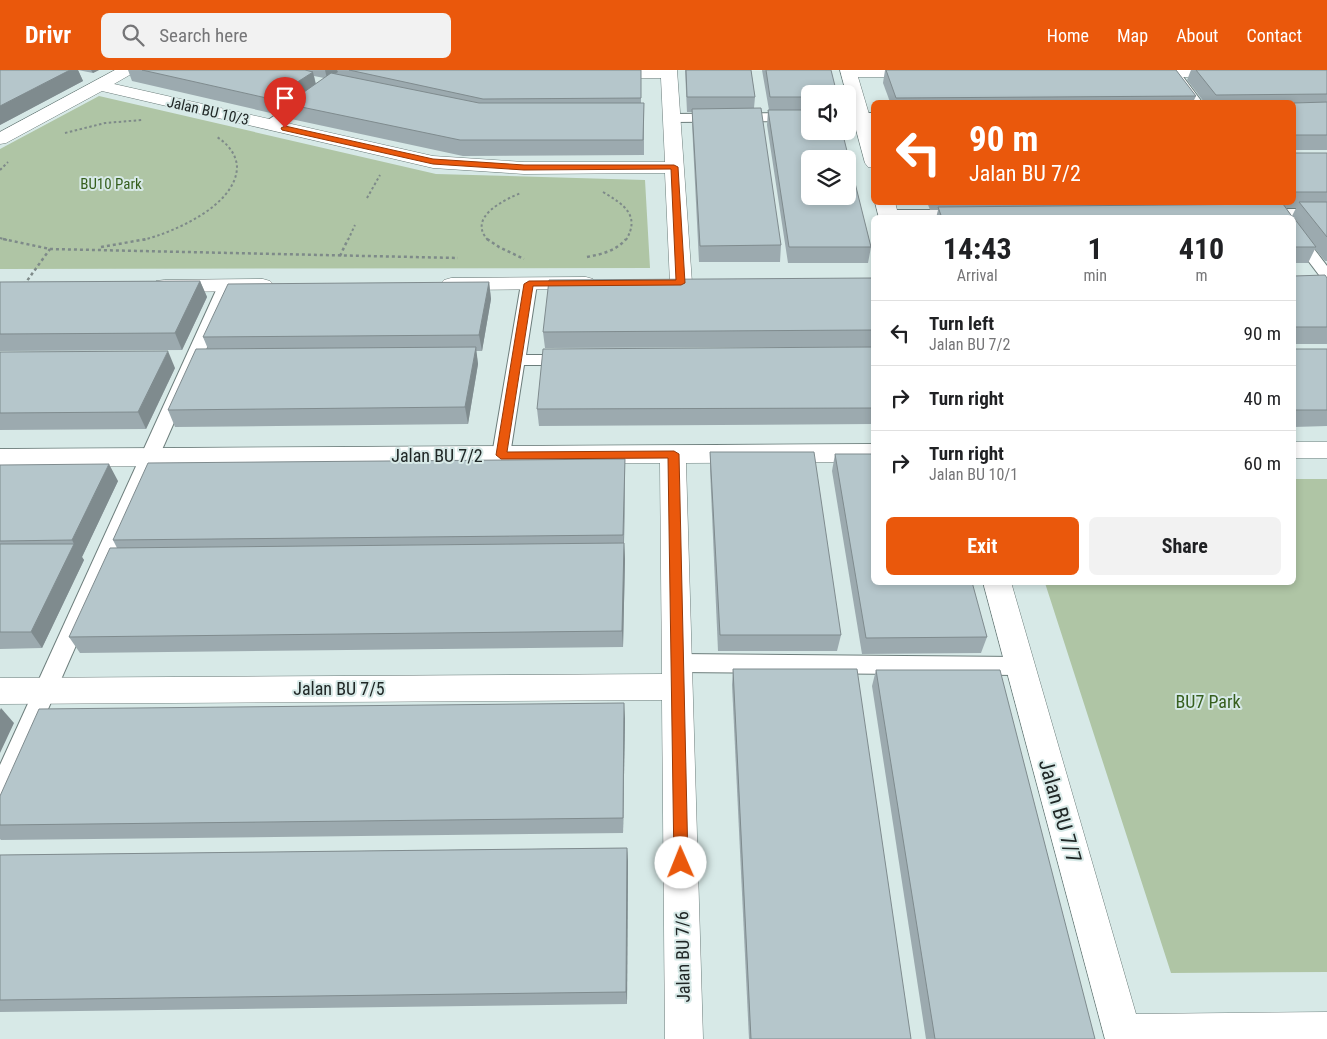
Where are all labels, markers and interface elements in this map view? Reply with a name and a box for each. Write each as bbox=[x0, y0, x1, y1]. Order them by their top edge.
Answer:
search box bbox=[101, 13, 451, 58]
text: Drivr bbox=[25, 21, 71, 49]
icon: search bbox=[119, 21, 147, 49]
text: Search here bbox=[159, 24, 248, 47]
text: Home bbox=[1047, 25, 1089, 46]
text: Map bbox=[1117, 25, 1148, 46]
text: About bbox=[1176, 25, 1218, 46]
text: Contact bbox=[1246, 25, 1302, 46]
pin bbox=[264, 77, 306, 128]
icon: arrive bbox=[271, 84, 299, 112]
map controls bbox=[801, 85, 856, 205]
button: sound bbox=[801, 85, 856, 140]
street label: Jalan BU 10/3 bbox=[165, 93, 251, 129]
text: 90 m bbox=[969, 119, 1038, 160]
icon: left bbox=[886, 120, 951, 185]
button: layers bbox=[801, 150, 856, 205]
text: Jalan BU 7/2 bbox=[969, 161, 1081, 186]
park label: BU10 Park bbox=[80, 175, 142, 193]
text: 14:43 bbox=[943, 231, 1012, 266]
text: 1 bbox=[1088, 231, 1103, 266]
text: 410 bbox=[1179, 231, 1224, 266]
text: Arrival bbox=[957, 266, 998, 285]
text: min bbox=[1083, 266, 1107, 285]
text: m bbox=[1195, 266, 1207, 285]
text: Turn left bbox=[929, 312, 994, 335]
icon: left bbox=[886, 319, 914, 347]
text: 90 m bbox=[1244, 322, 1281, 345]
text: Jalan BU 7/2 bbox=[929, 335, 1010, 354]
icon: right bbox=[886, 384, 914, 412]
text: Turn right bbox=[929, 387, 1004, 410]
text: 40 m bbox=[1244, 387, 1281, 410]
text: Turn right bbox=[929, 442, 1004, 465]
street label: Jalan BU 7/2 bbox=[391, 445, 483, 466]
icon: right bbox=[886, 449, 914, 477]
text: 60 m bbox=[1244, 452, 1281, 475]
text: Jalan BU 10/1 bbox=[929, 465, 1018, 484]
button: Exit bbox=[886, 517, 1079, 575]
button: Share bbox=[1089, 517, 1281, 575]
street label: Jalan BU 7/5 bbox=[293, 678, 385, 699]
park label: BU7 Park bbox=[1175, 691, 1241, 712]
street label: Jalan BU 7/7 bbox=[1034, 756, 1086, 866]
position arrow bbox=[654, 836, 706, 888]
street label: Jalan BU 7/6 bbox=[671, 911, 694, 1003]

